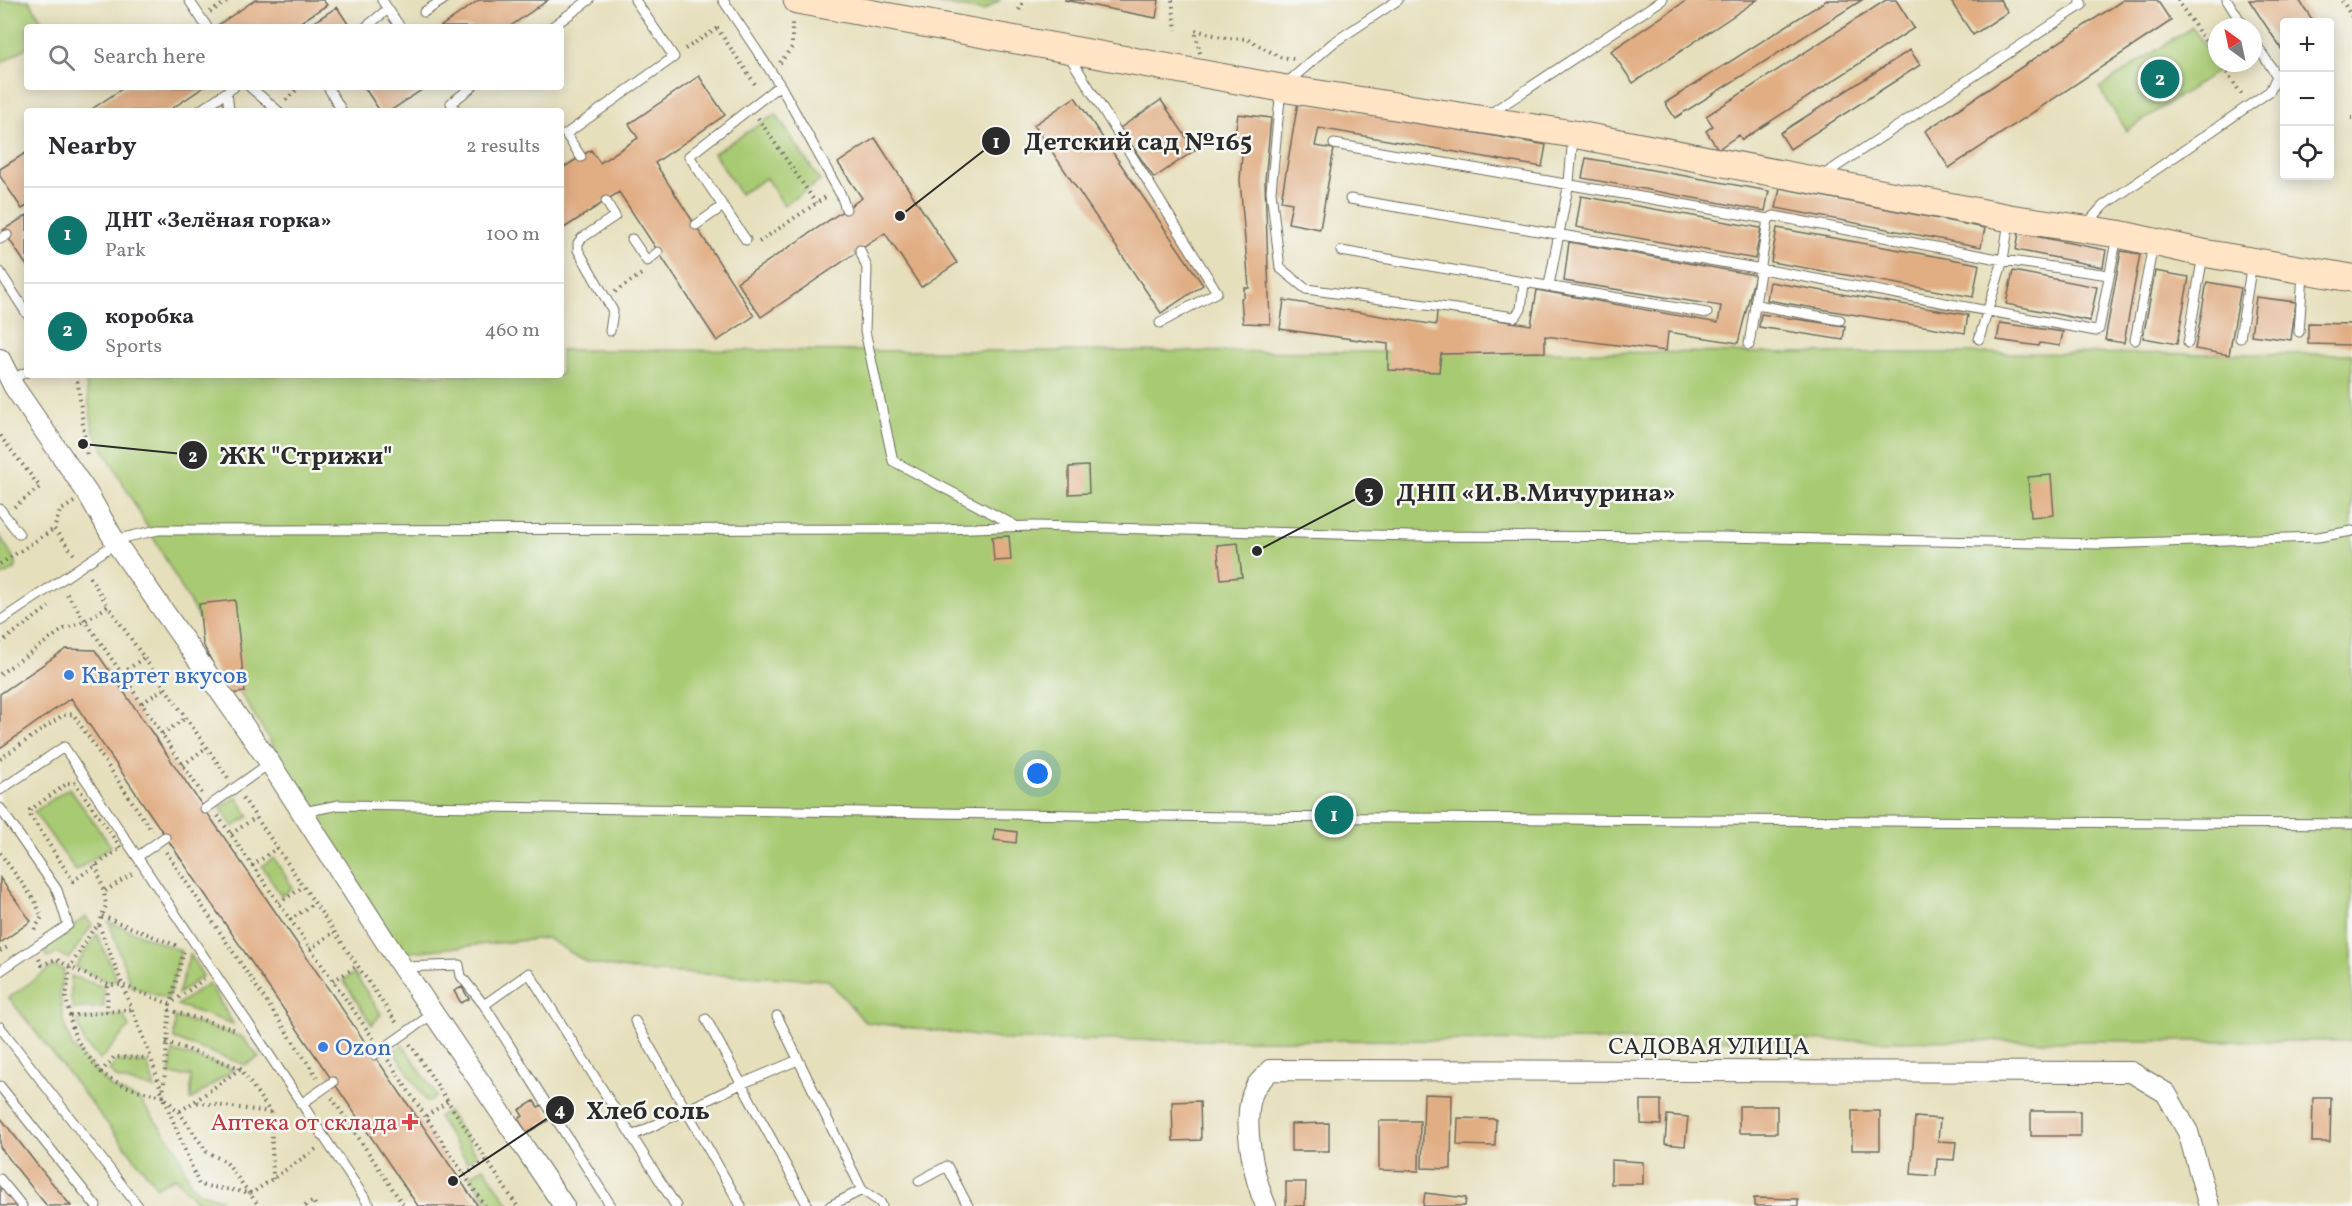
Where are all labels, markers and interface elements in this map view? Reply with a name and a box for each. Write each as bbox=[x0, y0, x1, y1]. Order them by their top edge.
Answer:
north arrow bbox=[2208, 18, 2262, 72]
map controls bbox=[2280, 18, 2334, 180]
button: + bbox=[2280, 18, 2334, 72]
search box bbox=[24, 24, 564, 90]
icon: search bbox=[45, 41, 78, 74]
text: Search here bbox=[93, 42, 206, 73]
pin: 2 bbox=[2140, 56, 2180, 101]
button: − bbox=[2280, 72, 2334, 126]
callout: Детский сад №165 bbox=[981, 119, 1264, 163]
text: Детский сад №165 bbox=[1024, 125, 1252, 161]
button: locate bbox=[2280, 126, 2334, 180]
text: Nearby bbox=[48, 129, 137, 165]
text: 1 bbox=[992, 131, 1000, 156]
text: 2 results bbox=[466, 133, 540, 161]
text: ДНТ «Зелёная горка» bbox=[105, 206, 332, 237]
text: 1 bbox=[63, 221, 72, 249]
text: 100 m bbox=[486, 221, 540, 249]
text: Park bbox=[105, 237, 146, 265]
text: коробка bbox=[105, 302, 194, 333]
text: 2 bbox=[62, 317, 73, 345]
text: 460 m bbox=[484, 317, 540, 345]
text: Sports bbox=[105, 333, 162, 361]
callout: ЖК "Стрижи" bbox=[178, 433, 405, 477]
text: ЖК "Стрижи" bbox=[219, 439, 393, 475]
text: 2 bbox=[188, 445, 198, 470]
callout: ДНП «И.В.Мичурина» bbox=[1354, 470, 1688, 514]
text: ДНП «И.В.Мичурина» bbox=[1396, 476, 1676, 512]
text: 3 bbox=[1364, 482, 1374, 507]
place label: Квартет вкусов bbox=[81, 660, 248, 694]
marker: Квартет вкусов bbox=[62, 668, 76, 682]
your location bbox=[1023, 759, 1052, 788]
pin: 1 bbox=[1314, 792, 1354, 838]
street label: САДОВАЯ УЛИЦА bbox=[1608, 1031, 1810, 1065]
place label: Ozon bbox=[335, 1032, 392, 1066]
marker: Ozon bbox=[316, 1040, 330, 1054]
callout: Хлеб соль bbox=[545, 1088, 722, 1132]
text: Хлеб соль bbox=[586, 1094, 710, 1130]
text: 4 bbox=[555, 1099, 566, 1124]
place label: Аптека от склада bbox=[211, 1107, 398, 1141]
marker: Аптека от склада bbox=[403, 1115, 417, 1129]

